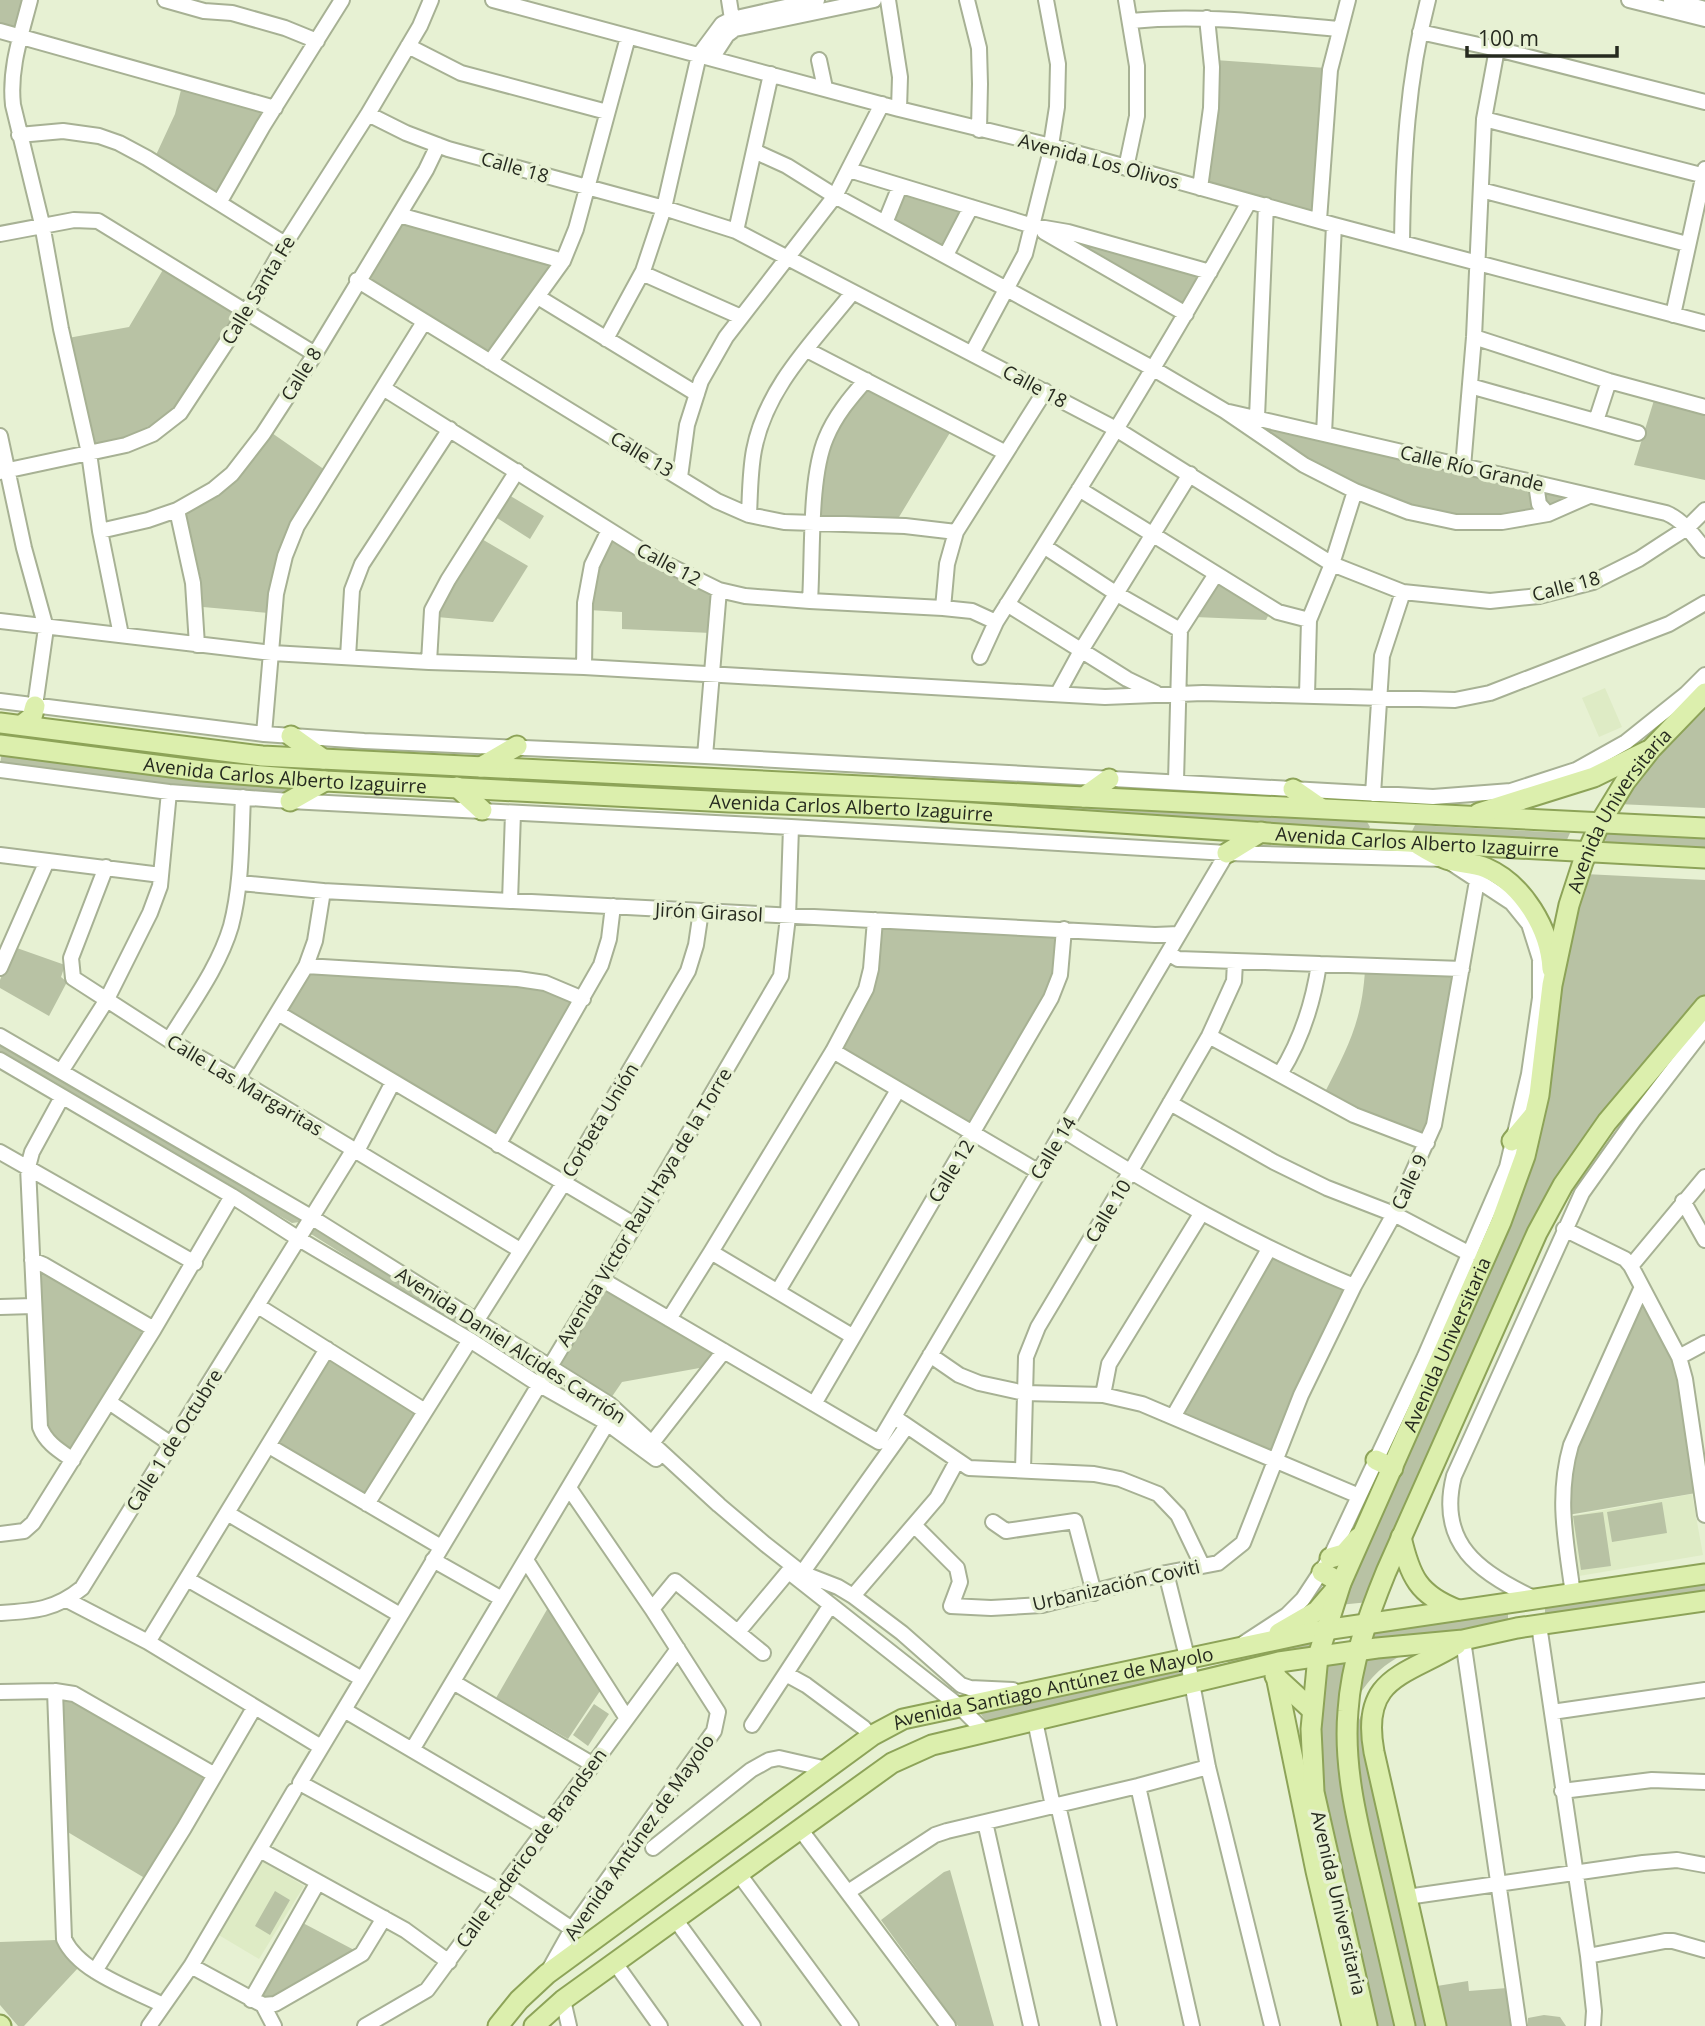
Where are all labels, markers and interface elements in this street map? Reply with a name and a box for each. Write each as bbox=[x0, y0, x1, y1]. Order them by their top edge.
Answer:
scale bar bbox=[1467, 14, 1618, 58]
text: 100 m bbox=[1478, 24, 1539, 52]
street label: Avenida Los Olivos bbox=[1016, 127, 1182, 195]
street label: Calle 18 bbox=[478, 145, 552, 189]
street label: Calle Santa Fe bbox=[215, 231, 301, 349]
street label: Calle 8 bbox=[274, 342, 328, 406]
street label: Calle 18 bbox=[998, 358, 1072, 414]
street label: Calle 13 bbox=[606, 425, 678, 483]
street label: Calle Río Grande bbox=[1398, 439, 1546, 497]
street label: Calle 12 bbox=[632, 536, 706, 592]
street label: Calle 18 bbox=[1529, 564, 1603, 608]
street label: Avenida Universitaria bbox=[1561, 723, 1677, 896]
street label: Avenida Carlos Alberto Izaguirre bbox=[142, 751, 428, 799]
street label: Avenida Carlos Alberto Izaguirre bbox=[709, 788, 994, 827]
street label: Avenida Carlos Alberto Izaguirre bbox=[1274, 821, 1560, 863]
street label: Jirón Girasol bbox=[652, 896, 764, 928]
street label: Calle Las Margaritas bbox=[162, 1028, 328, 1142]
street label: Corbeta Unión bbox=[556, 1058, 644, 1182]
street label: Avenida Victor Raul Haya de la Torre bbox=[550, 1063, 738, 1351]
street label: Calle 14 bbox=[1024, 1111, 1082, 1184]
street label: Calle 12 bbox=[922, 1135, 980, 1207]
street label: Calle 9 bbox=[1385, 1150, 1433, 1214]
street label: Calle 10 bbox=[1079, 1175, 1137, 1247]
street label: Avenida Universitaria bbox=[1397, 1253, 1497, 1436]
street label: Avenida Daniel Alcides Carrión bbox=[391, 1261, 631, 1429]
street label: Calle 1 de Octubre bbox=[120, 1364, 228, 1516]
street label: Urbanización Coviti bbox=[1030, 1553, 1202, 1617]
street label: Avenida Santiago Antúnez de Mayolo bbox=[887, 1641, 1216, 1735]
street label: Avenida Antúnez de Mayolo bbox=[558, 1729, 720, 1945]
street label: Calle Federico de Brandsen bbox=[450, 1743, 612, 1953]
street label: Avenida Universitaria bbox=[1305, 1808, 1373, 1998]

